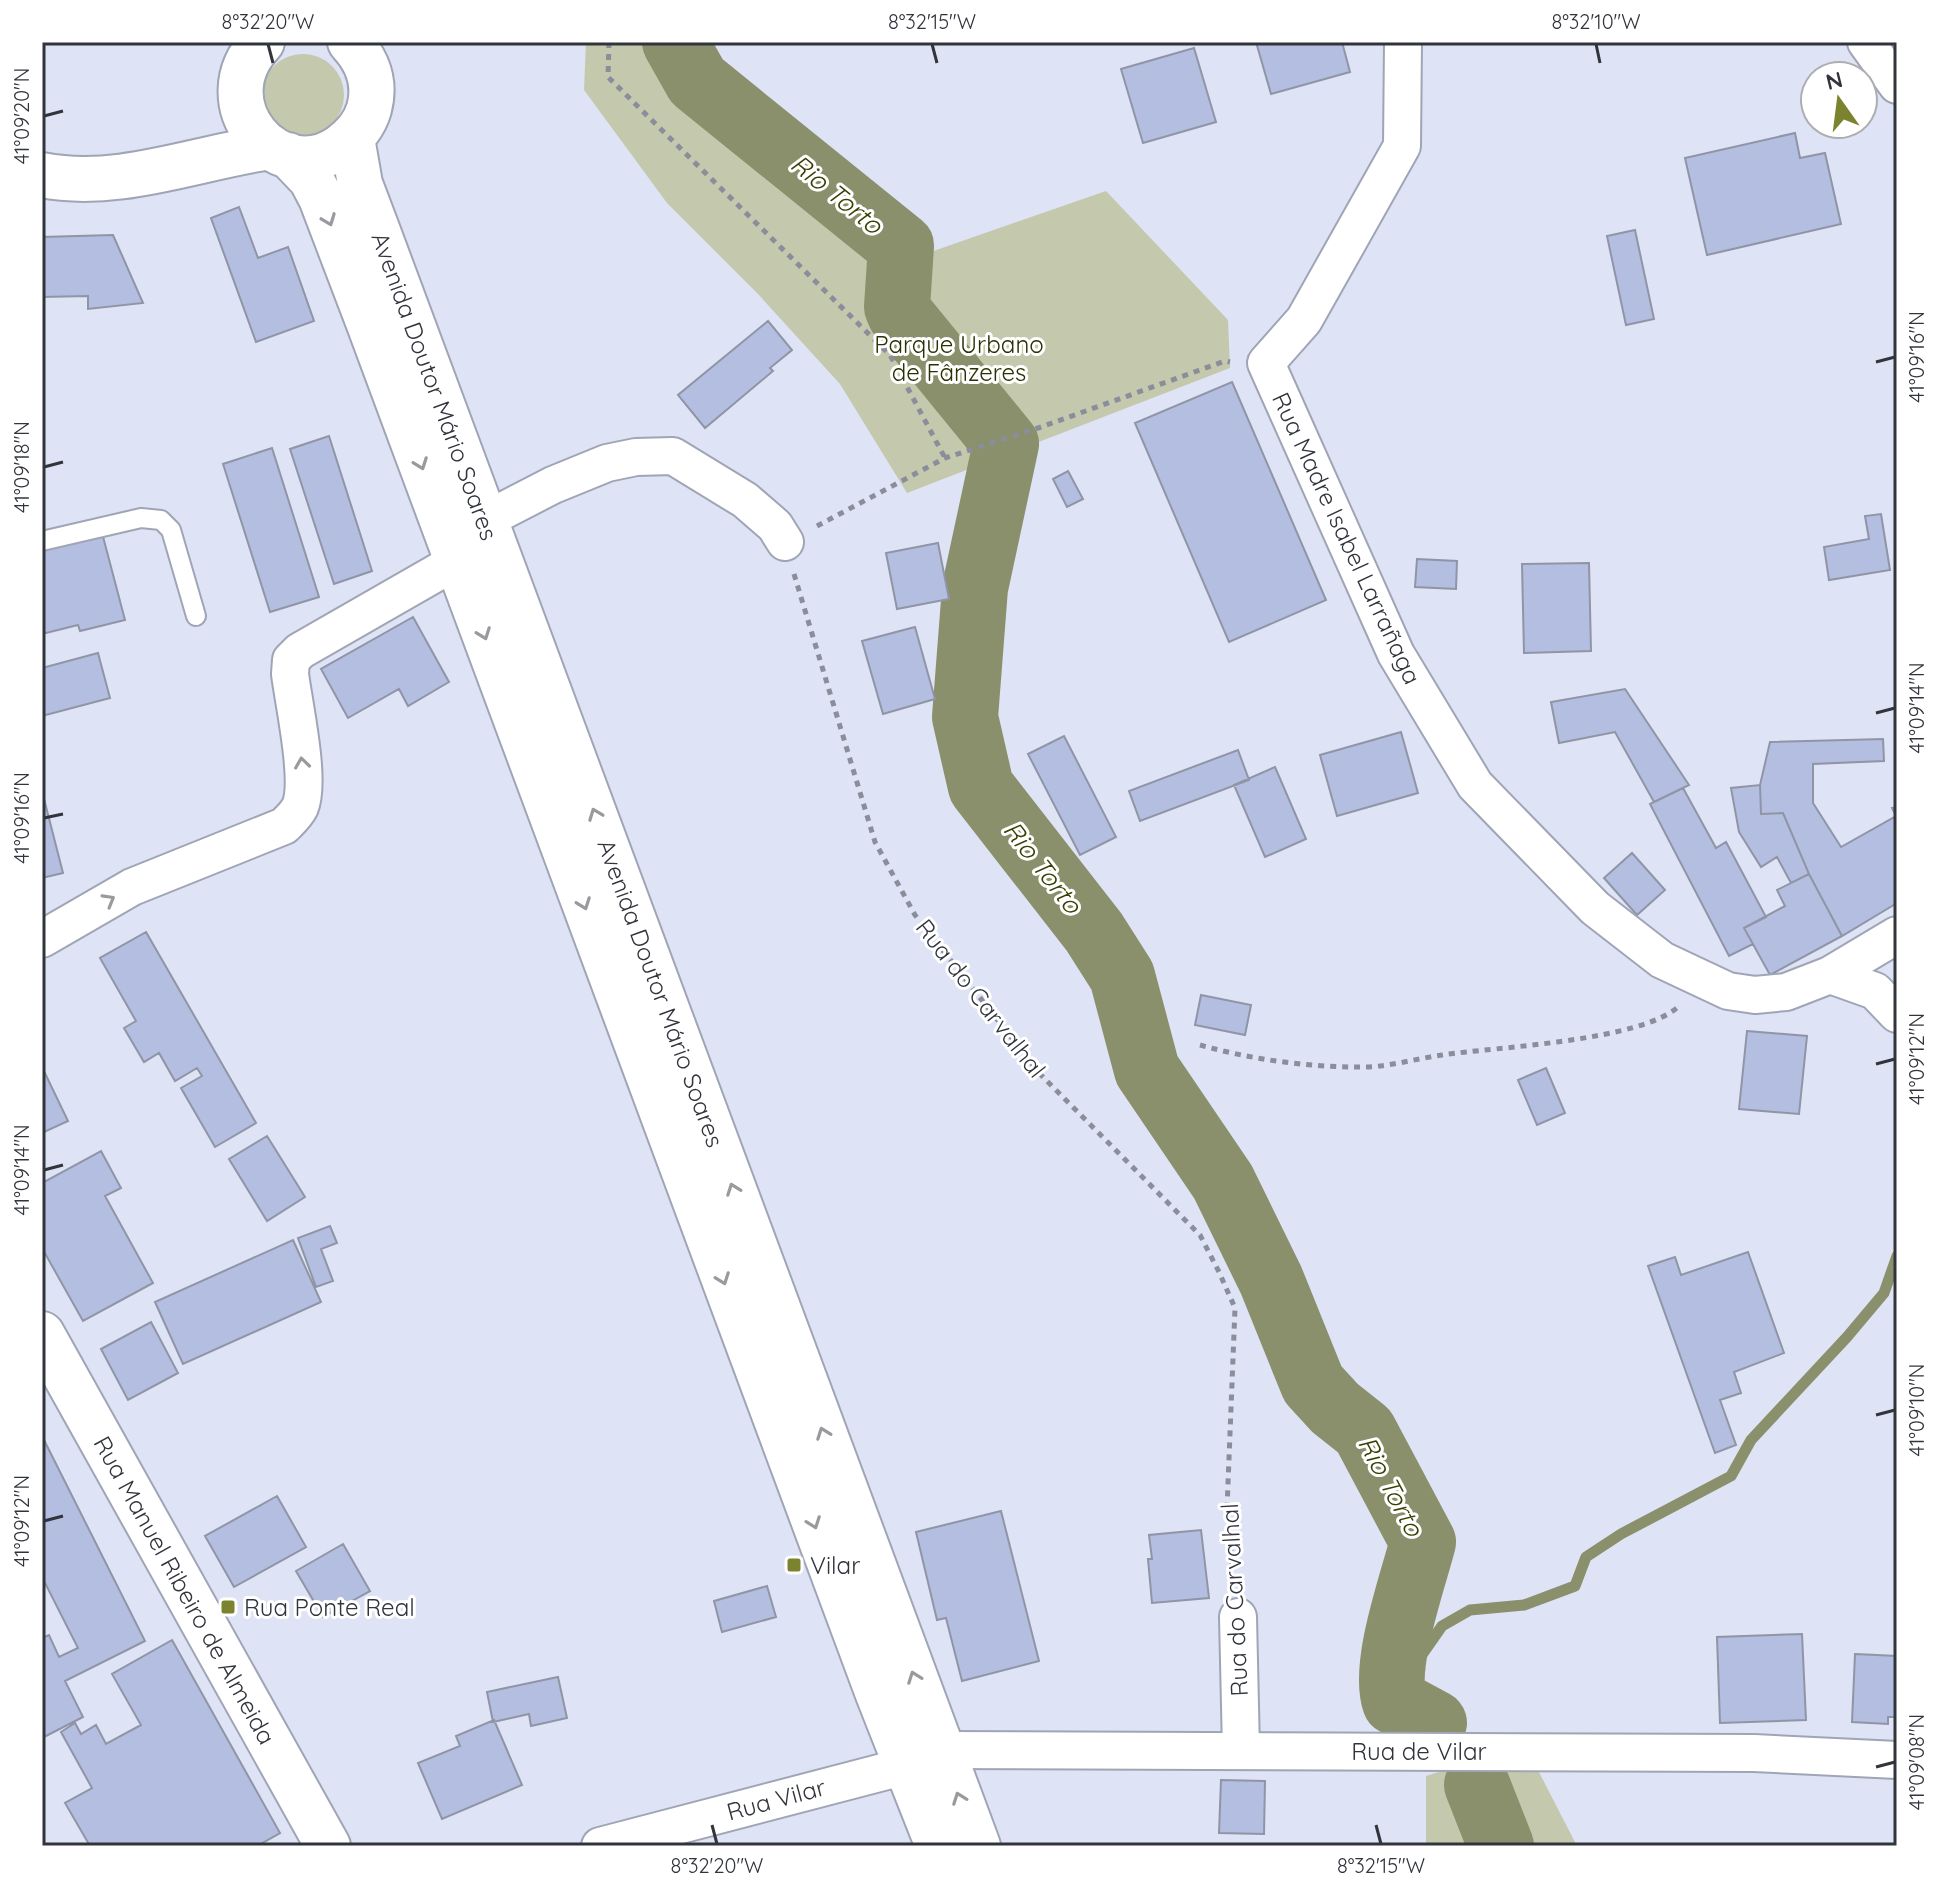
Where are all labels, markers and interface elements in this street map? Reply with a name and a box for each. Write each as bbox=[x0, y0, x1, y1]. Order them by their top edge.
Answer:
text: 8°32'20"W bbox=[222, 9, 314, 34]
text: 8°32'15"W bbox=[888, 9, 976, 34]
text: 8°32'10"W bbox=[1551, 9, 1641, 34]
north arrow bbox=[1799, 60, 1879, 140]
text: N bbox=[1823, 65, 1845, 96]
text: 41°09'20"N bbox=[9, 68, 34, 164]
water label: Rio Torto bbox=[784, 147, 891, 242]
one-way arrow bbox=[319, 212, 336, 226]
street label: Avenida Doutor Mário Soares bbox=[365, 228, 505, 544]
text: 41°09'16"N bbox=[1904, 311, 1929, 403]
park label: Parque Urbano de Fânzeres bbox=[874, 329, 1044, 387]
street label: Rua Madre Isabel Larrañaga bbox=[1266, 387, 1428, 689]
text: 41°09'18"N bbox=[9, 421, 34, 513]
one-way arrow bbox=[411, 456, 428, 470]
one-way arrow bbox=[474, 626, 491, 640]
text: 41°09'14"N bbox=[1904, 662, 1929, 754]
one-way arrow bbox=[294, 756, 311, 769]
text: 41°09'16"N bbox=[9, 772, 34, 864]
one-way arrow bbox=[588, 808, 605, 822]
water label: Rio Torto bbox=[997, 814, 1090, 921]
street label: Avenida Doutor Mário Soares bbox=[591, 835, 731, 1151]
one-way arrow bbox=[101, 894, 115, 910]
one-way arrow bbox=[574, 896, 591, 910]
street label: Rua do Carvalhal bbox=[910, 913, 1052, 1083]
text: 41°09'12"N bbox=[1904, 1013, 1929, 1105]
text: 41°09'14"N bbox=[9, 1124, 34, 1216]
one-way arrow bbox=[727, 1183, 743, 1197]
one-way arrow bbox=[713, 1271, 730, 1285]
text: 41°09'10"N bbox=[1904, 1364, 1929, 1456]
one-way arrow bbox=[816, 1427, 833, 1441]
water label: Rio Torto bbox=[1351, 1430, 1432, 1543]
street label: Rua Manuel Ribeiro de Almeida bbox=[88, 1431, 282, 1749]
text: 41°09'12"N bbox=[9, 1475, 34, 1567]
street label: Rua do Carvalhal bbox=[1214, 1503, 1254, 1697]
one-way arrow bbox=[804, 1515, 821, 1529]
place label: Vilar bbox=[810, 1550, 860, 1580]
marker: Vilar bbox=[785, 1556, 803, 1574]
place label: Rua Ponte Real bbox=[244, 1592, 415, 1622]
marker: Rua Ponte Real bbox=[219, 1598, 237, 1616]
one-way arrow bbox=[907, 1671, 923, 1685]
text: 41°09'08"N bbox=[1904, 1714, 1929, 1810]
street label: Rua de Vilar bbox=[1351, 1736, 1487, 1766]
street label: Rua Vilar bbox=[723, 1771, 829, 1827]
one-way arrow bbox=[952, 1792, 968, 1806]
text: 8°32'20"W bbox=[671, 1853, 763, 1878]
text: 8°32'15"W bbox=[1337, 1853, 1425, 1878]

